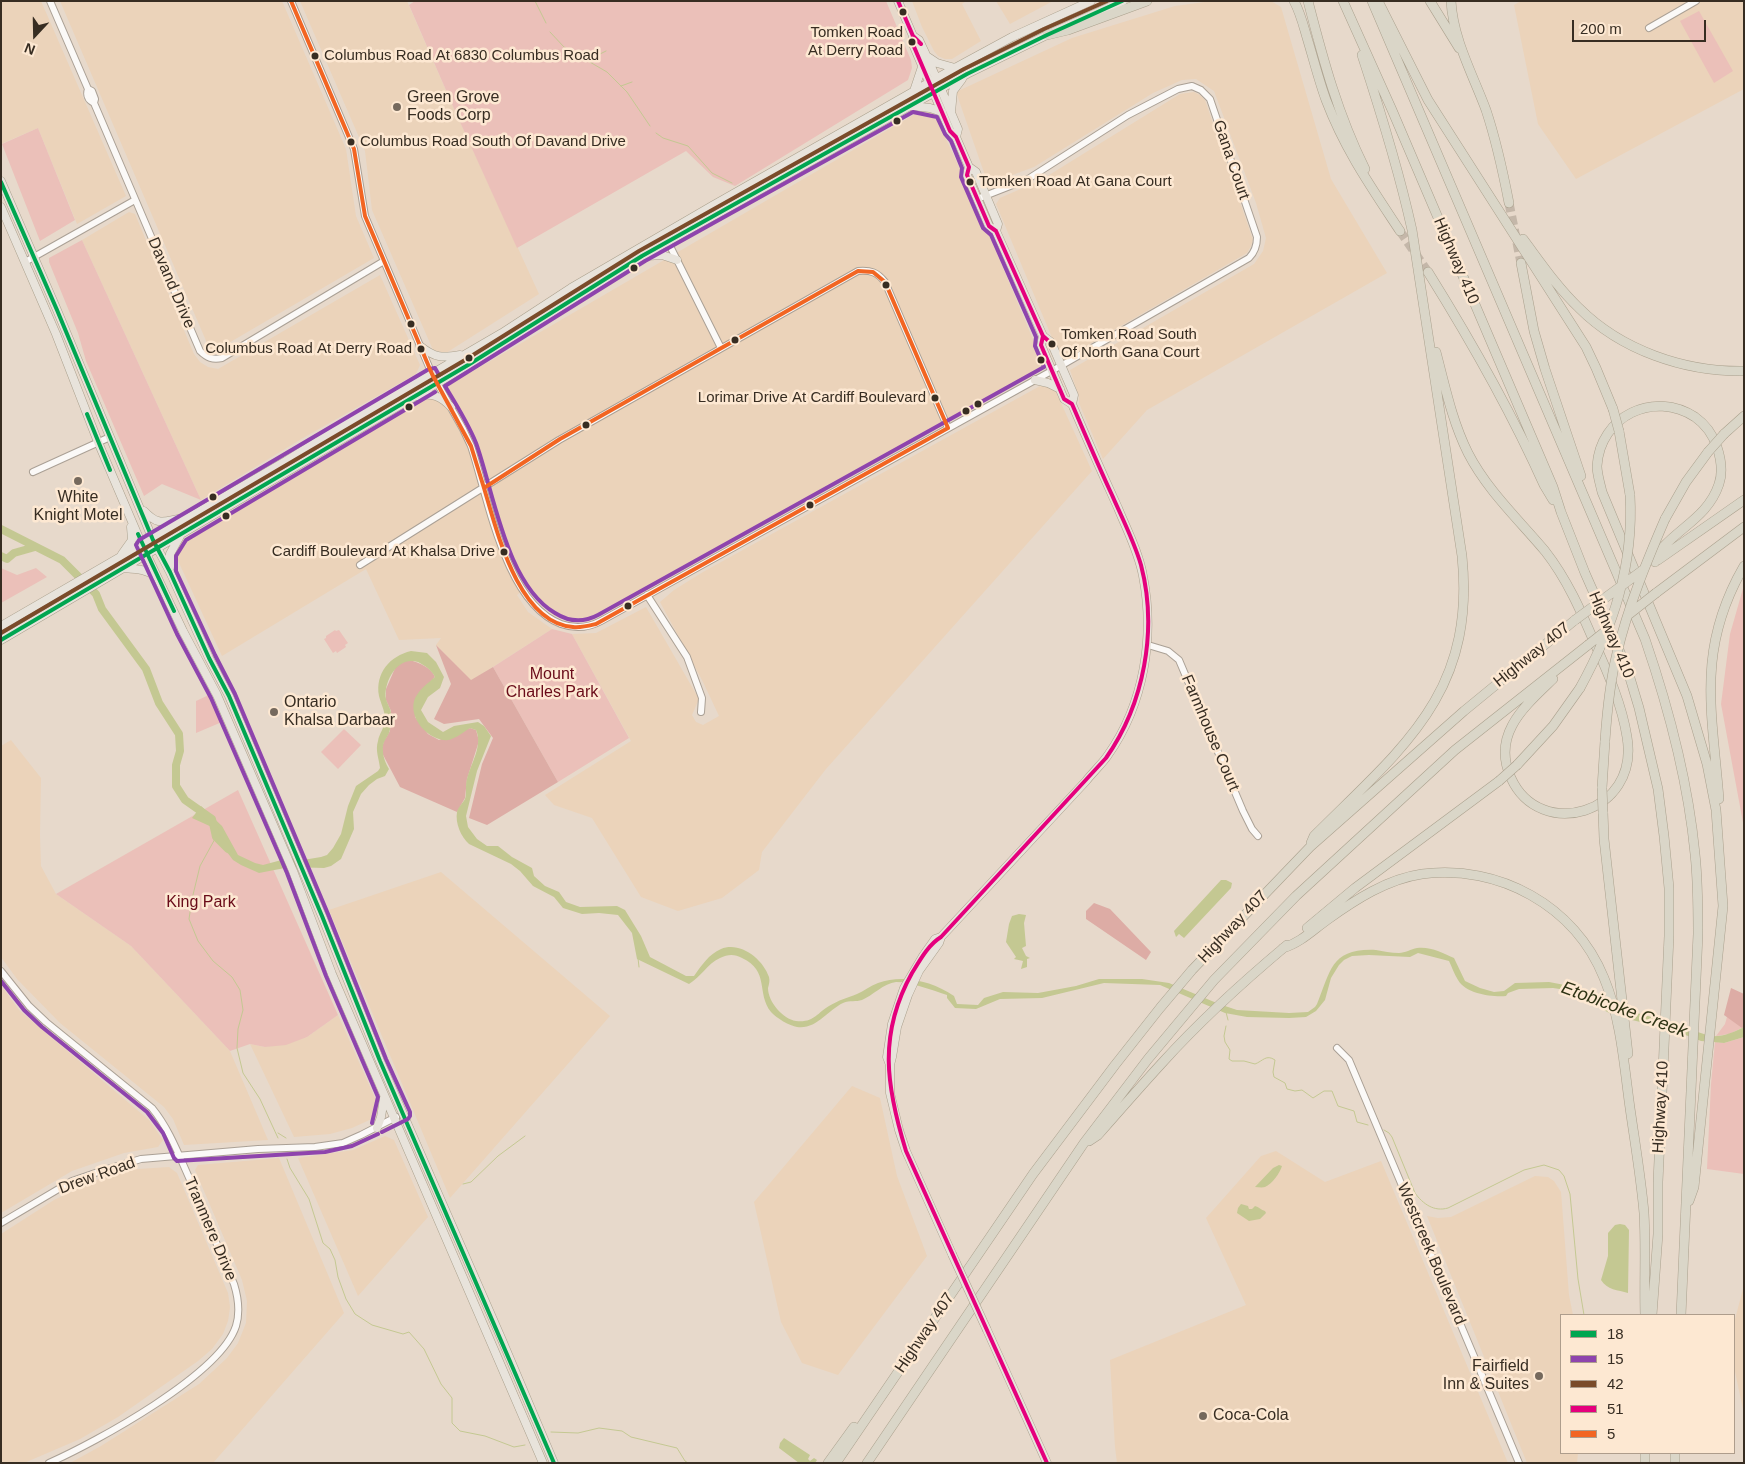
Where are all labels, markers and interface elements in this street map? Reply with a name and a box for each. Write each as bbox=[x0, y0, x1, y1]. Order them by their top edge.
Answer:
unlabelled marker bbox=[898, 7, 908, 17]
north arrow bbox=[10, 10, 60, 60]
scale bar bbox=[1575, 10, 1709, 42]
text: 200 m bbox=[1580, 20, 1622, 37]
place label: Tomken Road At Derry Road bbox=[808, 24, 903, 59]
marker: Tomken Road At Derry Road bbox=[907, 37, 917, 47]
text: N bbox=[22, 40, 37, 58]
place label: Columbus Road At 6830 Columbus Road bbox=[324, 47, 599, 65]
marker: Columbus Road At 6830 Columbus Road bbox=[310, 51, 320, 61]
place label: Green Grove Foods Corp bbox=[407, 88, 499, 126]
marker: Green Grove Foods Corp bbox=[391, 101, 403, 113]
unlabelled marker bbox=[892, 116, 902, 126]
street label: Gana Court bbox=[1208, 118, 1254, 202]
place label: Columbus Road South Of Davand Drive bbox=[360, 133, 626, 151]
marker: Columbus Road South Of Davand Drive bbox=[346, 137, 356, 147]
place label: Tomken Road At Gana Court bbox=[979, 173, 1172, 191]
marker: Tomken Road At Gana Court bbox=[965, 177, 975, 187]
street label: Highway 410 bbox=[1429, 215, 1483, 307]
street label: Davand Drive bbox=[143, 235, 199, 331]
unlabelled marker bbox=[629, 263, 639, 273]
unlabelled marker bbox=[881, 280, 891, 290]
unlabelled marker bbox=[406, 319, 416, 329]
place label: Tomken Road South Of North Gana Court bbox=[1061, 326, 1199, 361]
unlabelled marker bbox=[730, 335, 740, 345]
marker: Tomken Road South Of North Gana Court bbox=[1047, 339, 1057, 349]
place label: Columbus Road At Derry Road bbox=[205, 340, 412, 358]
marker: Columbus Road At Derry Road bbox=[416, 344, 426, 354]
unlabelled marker bbox=[464, 353, 474, 363]
unlabelled marker bbox=[1036, 355, 1046, 365]
place label: Lorimar Drive At Cardiff Boulevard bbox=[698, 389, 926, 407]
marker: Lorimar Drive At Cardiff Boulevard bbox=[930, 393, 940, 403]
unlabelled marker bbox=[973, 399, 983, 409]
unlabelled marker bbox=[404, 402, 414, 412]
unlabelled marker bbox=[961, 406, 971, 416]
unlabelled marker bbox=[581, 420, 591, 430]
marker: White Knight Motel bbox=[72, 475, 84, 487]
place label: White Knight Motel bbox=[34, 488, 122, 526]
unlabelled marker bbox=[208, 492, 218, 502]
unlabelled marker bbox=[805, 500, 815, 510]
unlabelled marker bbox=[221, 511, 231, 521]
place label: Cardiff Boulevard At Khalsa Drive bbox=[272, 543, 495, 561]
marker: Cardiff Boulevard At Khalsa Drive bbox=[499, 547, 509, 557]
street label: Highway 410 bbox=[1584, 589, 1638, 681]
unlabelled marker bbox=[623, 601, 633, 611]
street label: Highway 407 bbox=[1490, 618, 1574, 692]
park label: Mount Charles Park bbox=[506, 665, 598, 703]
street label: Farmhouse Court bbox=[1177, 672, 1243, 794]
place label: Ontario Khalsa Darbaar bbox=[284, 693, 395, 731]
marker: Ontario Khalsa Darbaar bbox=[268, 706, 280, 718]
street label: Highway 407 bbox=[1194, 887, 1272, 967]
park label: King Park bbox=[166, 893, 236, 913]
water label: Etobicoke Creek bbox=[1558, 977, 1690, 1043]
street label: Highway 410 bbox=[1649, 1060, 1673, 1154]
street label: Drew Road bbox=[56, 1153, 138, 1199]
street label: Tranmere Drive bbox=[180, 1174, 240, 1284]
street label: Westcreek Boulevard bbox=[1393, 1180, 1469, 1328]
street label: Highway 407 bbox=[891, 1289, 959, 1377]
legend bbox=[1560, 1314, 1735, 1454]
text: 18 bbox=[1607, 1325, 1624, 1342]
text: 15 bbox=[1607, 1350, 1624, 1367]
place label: Fairfield Inn & Suites bbox=[1443, 1357, 1529, 1395]
marker: Fairfield Inn & Suites bbox=[1533, 1370, 1545, 1382]
text: 42 bbox=[1607, 1375, 1624, 1392]
text: 51 bbox=[1607, 1400, 1624, 1417]
place label: Coca-Cola bbox=[1213, 1406, 1289, 1426]
marker: Coca-Cola bbox=[1197, 1410, 1209, 1422]
text: 5 bbox=[1607, 1425, 1615, 1442]

